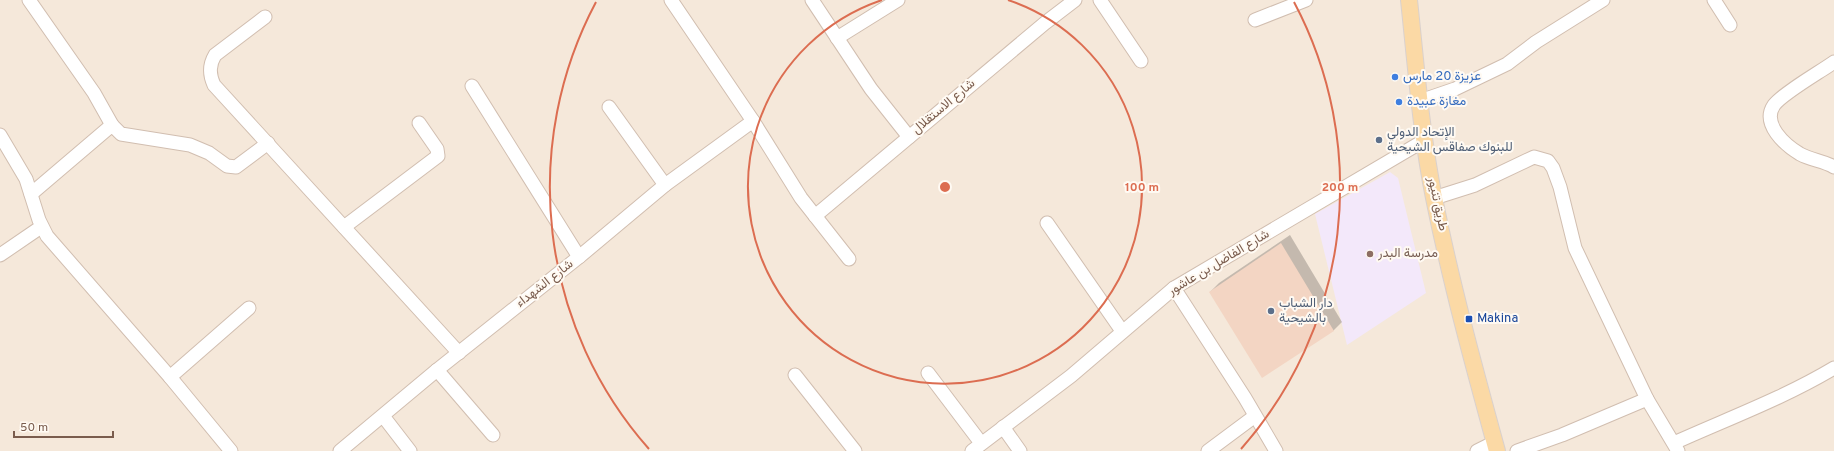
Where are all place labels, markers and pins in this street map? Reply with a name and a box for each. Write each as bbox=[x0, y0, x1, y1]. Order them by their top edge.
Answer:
place label: عزيزة 20 مارس bbox=[1403, 69, 1481, 85]
marker: عزيزة 20 مارس bbox=[1390, 72, 1400, 82]
place label: مغازة عبيدة bbox=[1407, 94, 1466, 110]
marker: مغازة عبيدة bbox=[1394, 97, 1404, 107]
place label: الإتحاد الدولي للبنوك صفاقس الشيحية bbox=[1387, 125, 1513, 156]
marker: الإتحاد الدولي للبنوك صفاقس الشيحية bbox=[1374, 135, 1384, 145]
centre of rings bbox=[938, 180, 952, 194]
place label: مدرسة البدر bbox=[1377, 246, 1438, 262]
marker: مدرسة البدر bbox=[1365, 249, 1375, 259]
place label: دار الشباب بالشيحية bbox=[1279, 296, 1333, 327]
marker: دار الشباب بالشيحية bbox=[1266, 306, 1276, 316]
place label: Makina bbox=[1477, 311, 1518, 327]
marker: Makina bbox=[1464, 314, 1474, 324]

